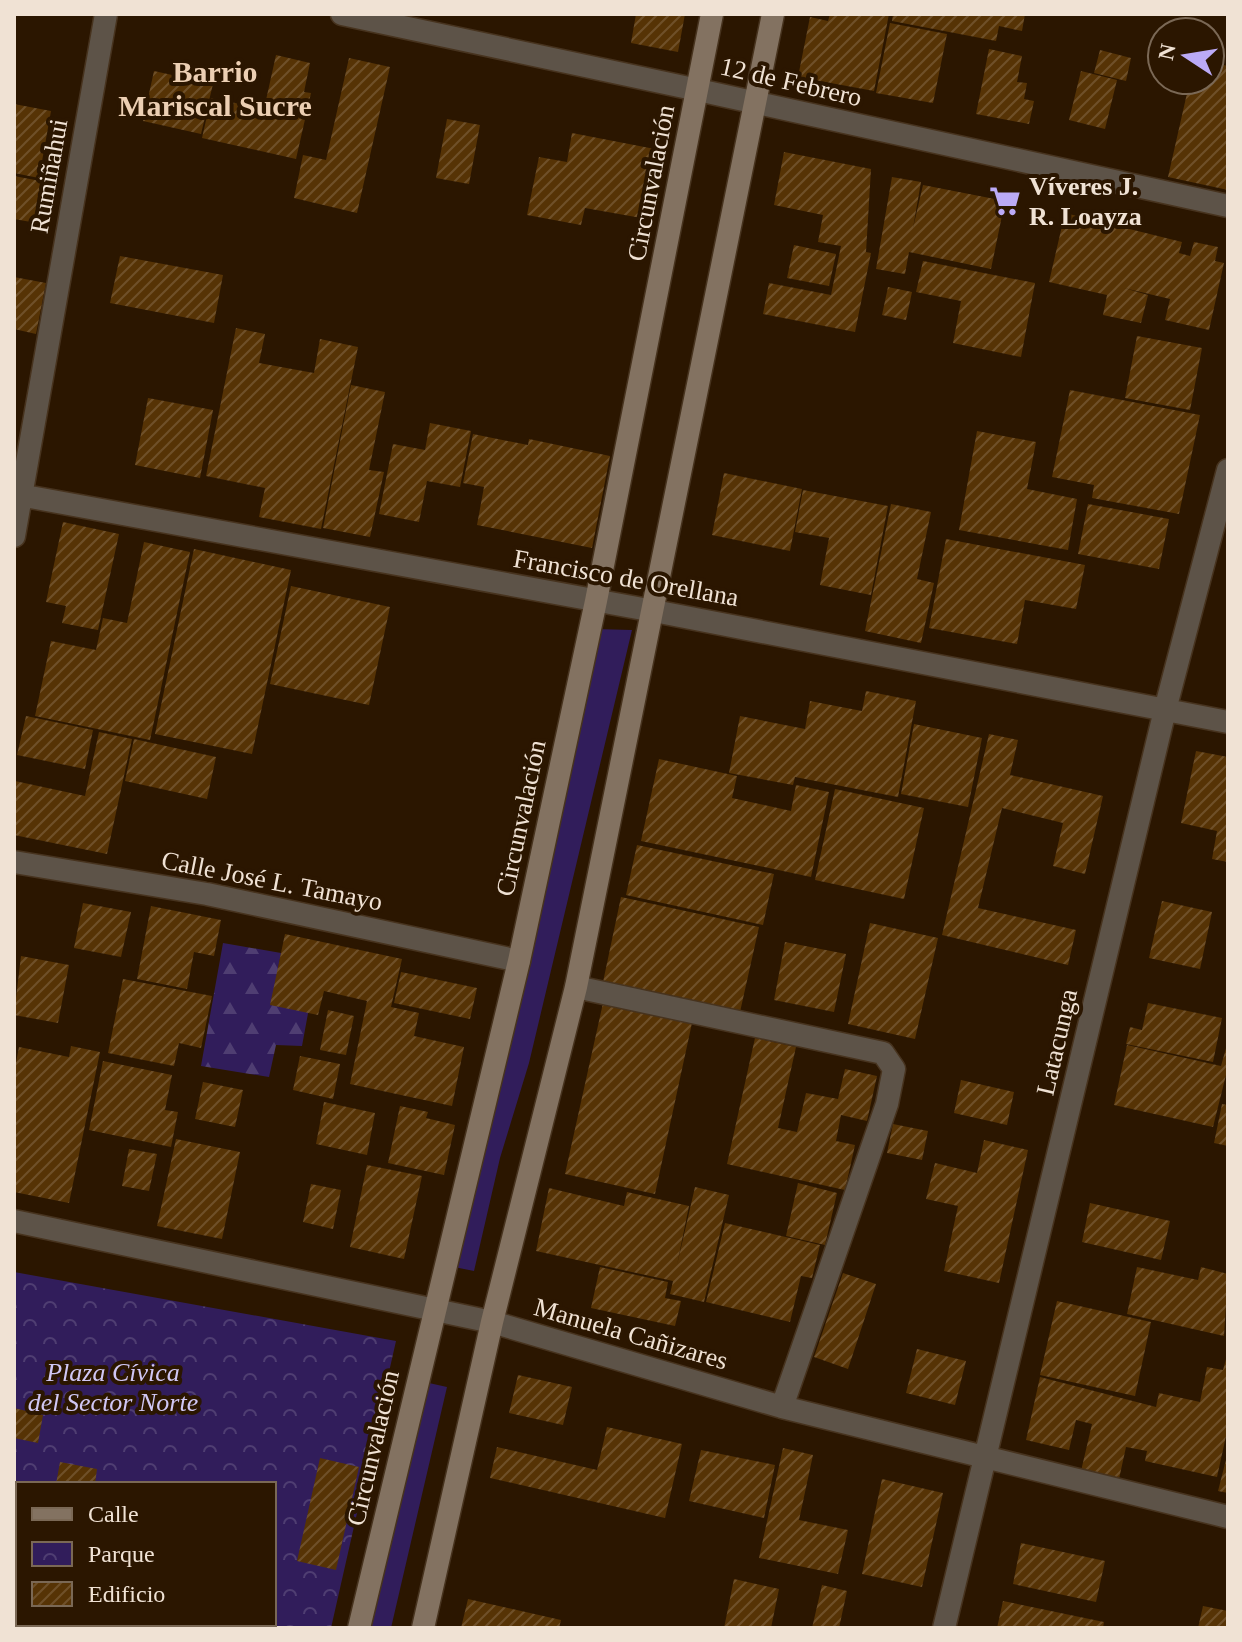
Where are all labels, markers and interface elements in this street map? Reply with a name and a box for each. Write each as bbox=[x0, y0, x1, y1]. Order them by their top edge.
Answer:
north arrow bbox=[1146, 16, 1226, 96]
text: N bbox=[1153, 41, 1181, 62]
street label: 12 de Febrero bbox=[717, 52, 865, 112]
district label: Barrio Mariscal Sucre bbox=[118, 55, 312, 122]
street label: Circunvalación bbox=[622, 102, 680, 264]
street label: Rumiñahui bbox=[25, 117, 73, 235]
place label: Víveres J. R. Loayza bbox=[1029, 172, 1142, 231]
supermarket icon: Víveres J. R. Loayza bbox=[988, 184, 1022, 218]
street label: Francisco de Orellana bbox=[511, 544, 741, 612]
street label: Circunvalación bbox=[490, 737, 552, 899]
street label: Calle José L. Tamayo bbox=[159, 845, 385, 917]
street label: Latacunga bbox=[1031, 986, 1083, 1098]
street label: Manuela Cañizares bbox=[531, 1293, 731, 1375]
park label: Plaza Cívica del Sector Norte bbox=[28, 1358, 198, 1417]
street label: Circunvalación bbox=[341, 1367, 405, 1529]
legend bbox=[16, 1482, 276, 1626]
text: Calle bbox=[88, 1501, 139, 1527]
text: Parque bbox=[88, 1541, 155, 1567]
text: Edificio bbox=[88, 1581, 165, 1607]

